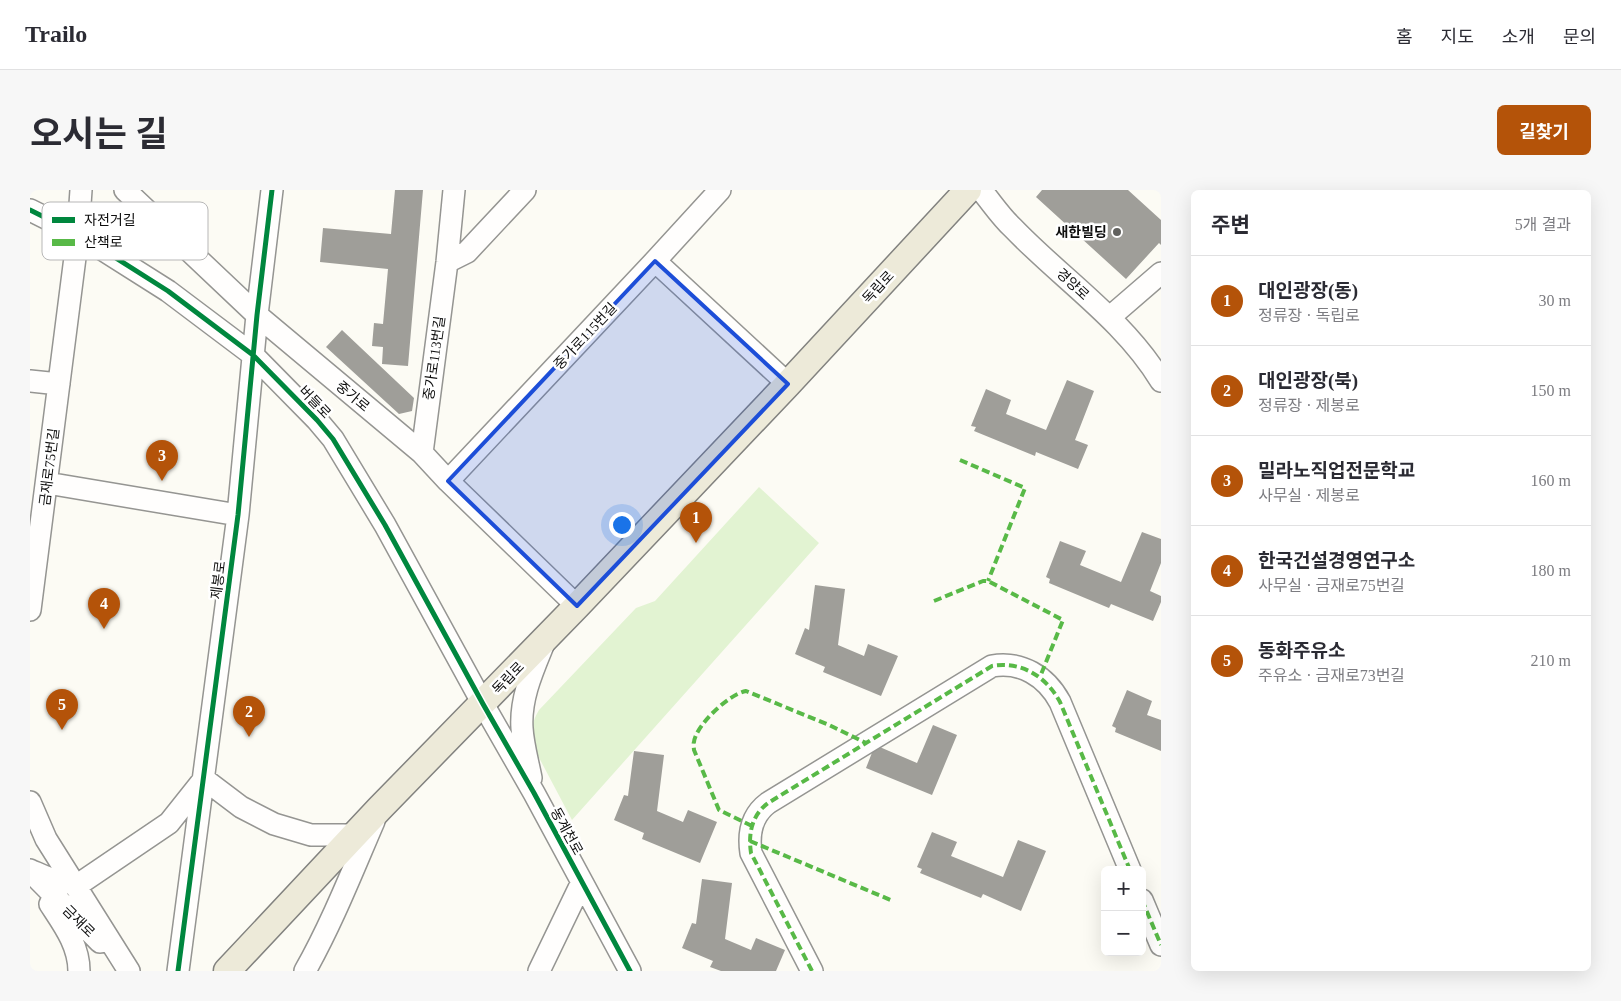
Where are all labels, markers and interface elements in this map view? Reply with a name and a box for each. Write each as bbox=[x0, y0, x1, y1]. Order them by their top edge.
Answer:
text: Trailo bbox=[25, 21, 87, 47]
text: 홈 bbox=[1396, 27, 1413, 47]
text: 지도 bbox=[1441, 27, 1474, 47]
text: 소개 bbox=[1502, 27, 1535, 47]
text: 문의 bbox=[1563, 27, 1596, 47]
button: 길찾기 bbox=[1497, 105, 1591, 155]
text: 오시는 길 bbox=[30, 115, 168, 154]
legend bbox=[42, 202, 208, 260]
text: 자전거길 bbox=[84, 213, 136, 228]
text: 주변 bbox=[1211, 213, 1250, 237]
text: 5개 결과 bbox=[1515, 216, 1571, 233]
place label: 새한빌딩 bbox=[1055, 224, 1107, 240]
marker: 새한빌딩 bbox=[1111, 226, 1123, 238]
text: 산책로 bbox=[84, 235, 123, 250]
street label: 경양로 bbox=[1053, 266, 1092, 303]
street label: 독립로 bbox=[860, 268, 897, 307]
text: 대인광장(동) bbox=[1258, 280, 1358, 301]
text: 1 bbox=[1223, 292, 1231, 309]
text: 30 m bbox=[1539, 292, 1571, 309]
street label: 중가로115번길 bbox=[551, 300, 620, 372]
text: 정류장 · 독립로 bbox=[1258, 307, 1360, 324]
street label: 중가로113번길 bbox=[421, 315, 448, 401]
text: 대인광장(북) bbox=[1258, 370, 1358, 391]
street label: 중가로 bbox=[333, 378, 372, 415]
text: 2 bbox=[1223, 382, 1231, 399]
text: 150 m bbox=[1531, 382, 1571, 399]
street label: 버들로 bbox=[296, 383, 334, 422]
text: 정류장 · 제봉로 bbox=[1258, 397, 1360, 414]
street label: 금재로75번길 bbox=[37, 427, 62, 507]
pin: 3 bbox=[146, 440, 178, 481]
text: 밀라노직업전문학교 bbox=[1258, 460, 1415, 481]
text: 3 bbox=[1223, 472, 1231, 489]
text: 160 m bbox=[1531, 472, 1571, 489]
text: 사무실 · 제봉로 bbox=[1258, 487, 1360, 504]
pin: 1 bbox=[680, 502, 712, 543]
your location bbox=[609, 512, 635, 538]
text: 한국건설경영연구소 bbox=[1258, 550, 1415, 571]
street label: 제봉로 bbox=[209, 560, 228, 600]
text: 4 bbox=[1223, 562, 1231, 579]
text: 180 m bbox=[1531, 562, 1571, 579]
text: 사무실 · 금재로75번길 bbox=[1258, 577, 1405, 594]
pin: 4 bbox=[88, 588, 120, 629]
text: 동화주유소 bbox=[1258, 640, 1345, 661]
text: 5 bbox=[1223, 652, 1231, 669]
text: 210 m bbox=[1531, 652, 1571, 669]
street label: 독립로 bbox=[490, 659, 527, 697]
text: 주유소 · 금재로73번길 bbox=[1258, 667, 1405, 684]
pin: 5 bbox=[46, 689, 78, 730]
pin: 2 bbox=[233, 696, 265, 737]
street label: 동계천로 bbox=[548, 805, 587, 858]
map controls bbox=[1101, 866, 1146, 956]
button: + bbox=[1101, 866, 1146, 911]
street label: 금재로 bbox=[60, 902, 98, 940]
button: − bbox=[1101, 911, 1146, 956]

